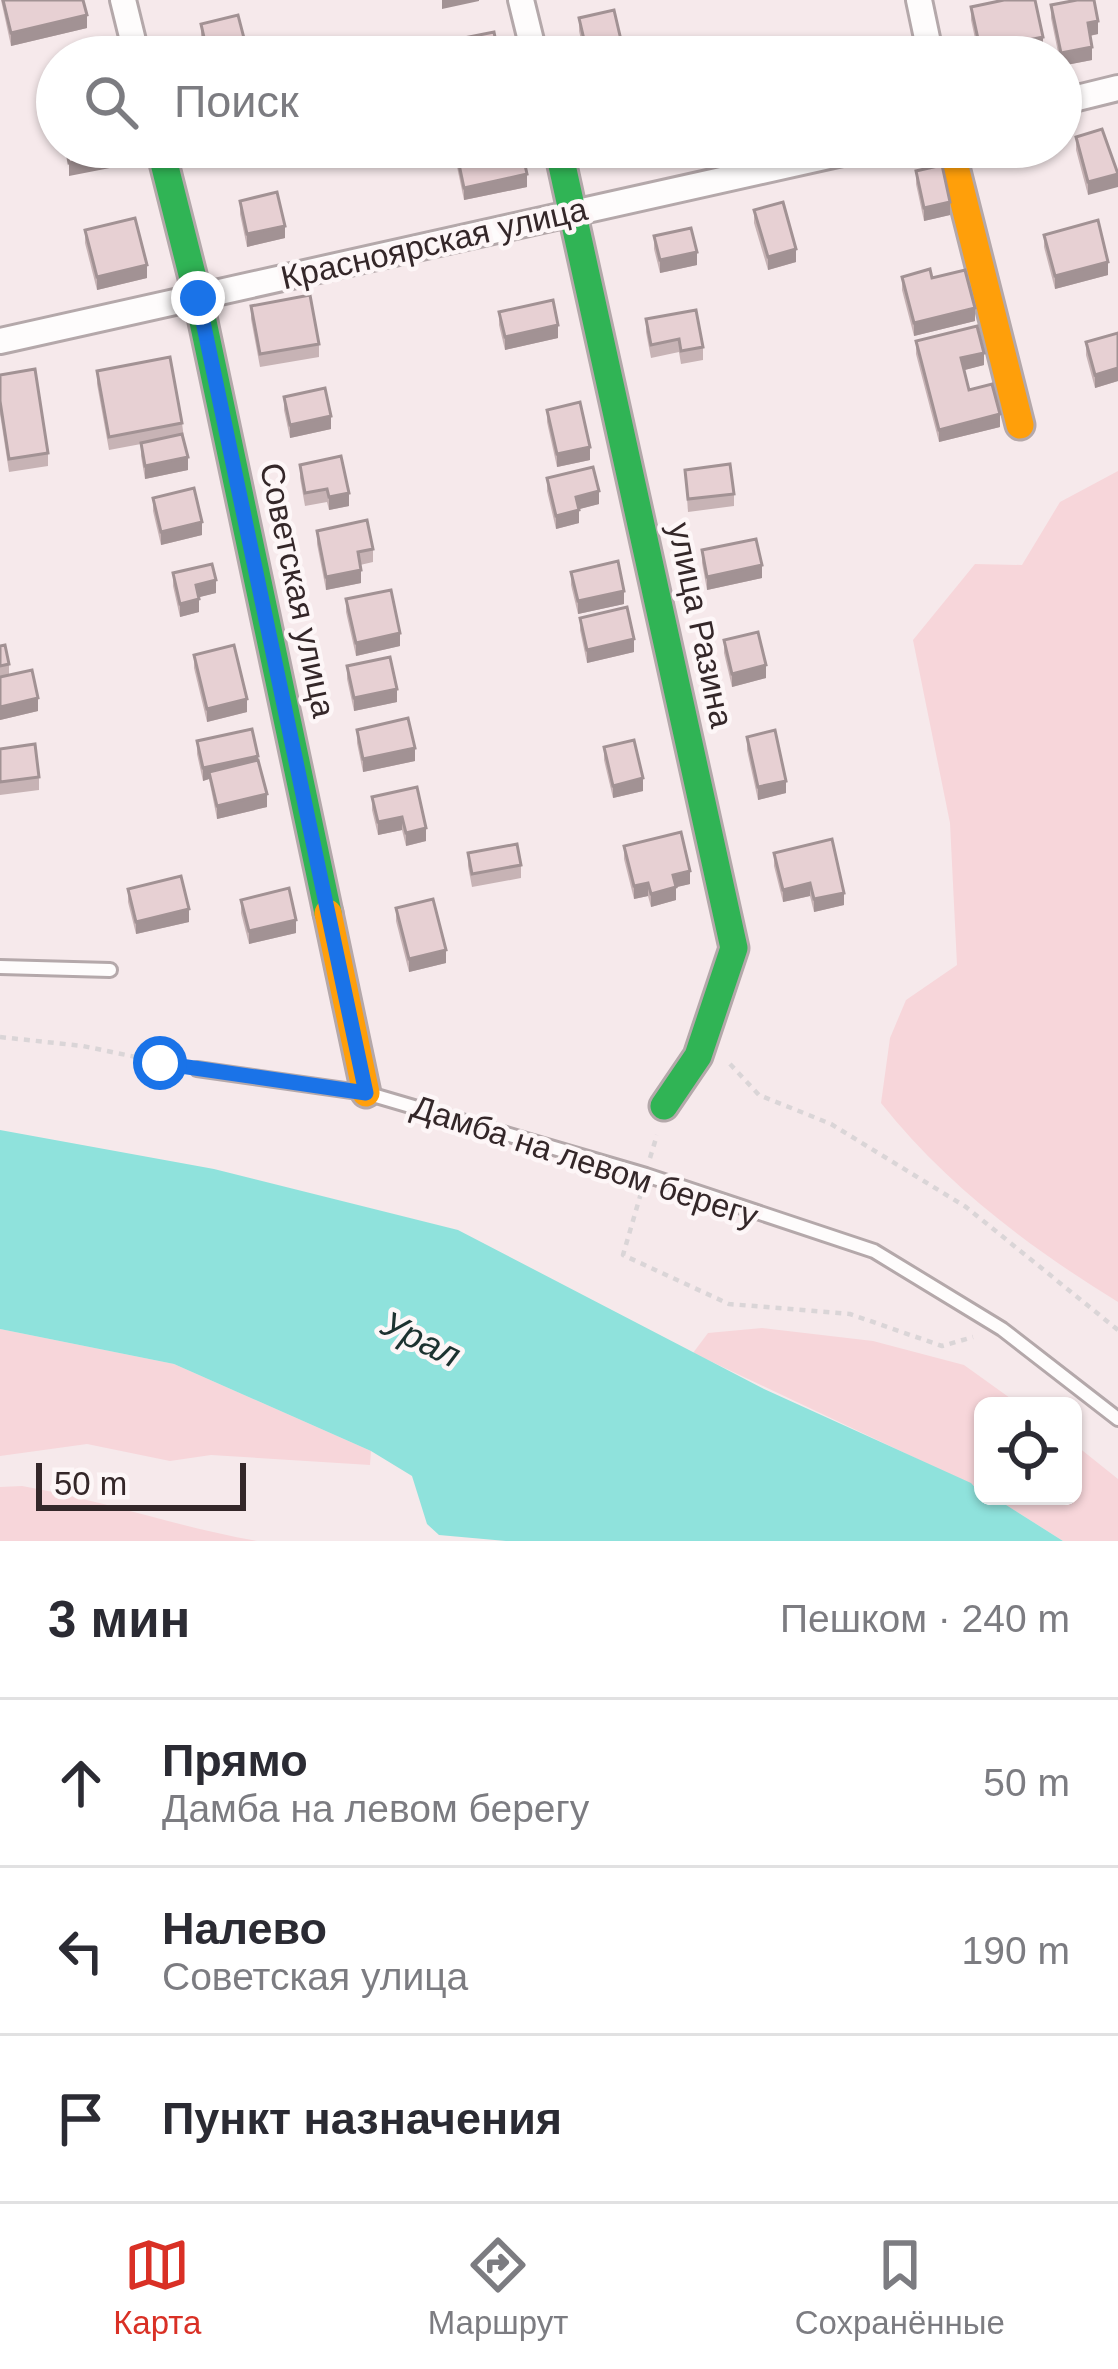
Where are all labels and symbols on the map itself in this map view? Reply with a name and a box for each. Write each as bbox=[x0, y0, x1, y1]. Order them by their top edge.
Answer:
street label: Красноярская улица bbox=[277, 190, 591, 296]
route end bbox=[171, 271, 225, 325]
street label: Советская улица bbox=[253, 459, 343, 721]
street label: улица Разина bbox=[661, 519, 741, 732]
route start bbox=[133, 1036, 187, 1090]
street label: Дамба на левом берегу bbox=[407, 1088, 763, 1235]
water label: Урал bbox=[374, 1302, 467, 1376]
scale bar bbox=[36, 1457, 246, 1510]

